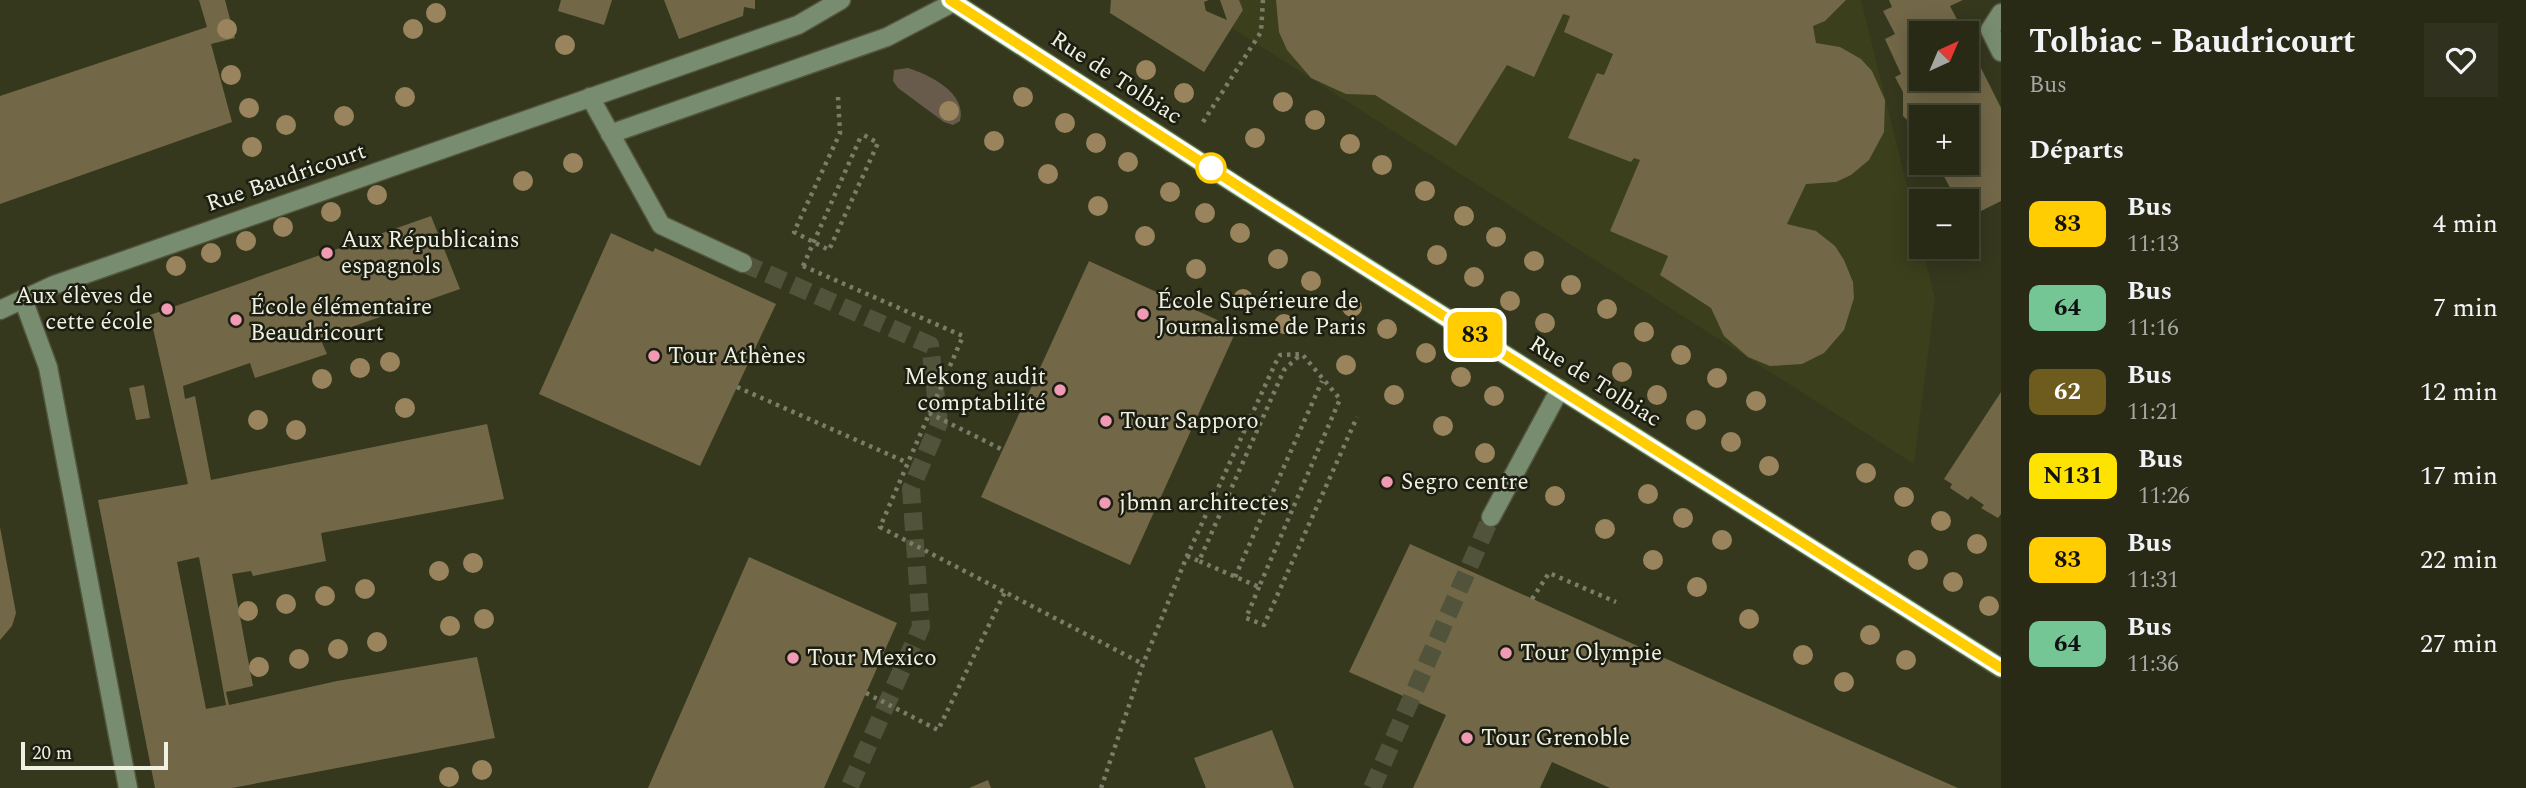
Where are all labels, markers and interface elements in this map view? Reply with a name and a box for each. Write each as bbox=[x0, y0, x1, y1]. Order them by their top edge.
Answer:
text: Tolbiac - Baudricourt bbox=[2029, 17, 2355, 67]
north arrow bbox=[1909, 21, 1979, 91]
map controls bbox=[1909, 21, 1979, 259]
street label: Rue de Tolbiac bbox=[1043, 22, 1189, 134]
button: heart bbox=[2424, 23, 2498, 97]
text: Bus bbox=[2029, 68, 2067, 103]
button: + bbox=[1909, 105, 1979, 175]
text: Départs bbox=[2029, 130, 2124, 170]
street label: Rue Baudricourt bbox=[201, 134, 371, 222]
unlabelled marker bbox=[1196, 153, 1226, 183]
text: Bus bbox=[2127, 187, 2172, 227]
button: − bbox=[1909, 189, 1979, 259]
text: 4 min bbox=[2433, 204, 2498, 244]
text: 83 bbox=[2054, 206, 2081, 242]
place label: Aux Républicains espagnols bbox=[341, 223, 520, 284]
text: 11:13 bbox=[2127, 227, 2179, 262]
marker: Aux Républicains espagnols bbox=[319, 245, 335, 261]
text: Bus bbox=[2127, 271, 2172, 311]
place label: Aux élèves de cette école bbox=[15, 279, 153, 340]
place label: École Supérieure de Journalisme de Paris bbox=[1157, 284, 1366, 345]
text: 7 min bbox=[2433, 288, 2498, 328]
place label: École élémentaire Beaudricourt bbox=[250, 290, 432, 351]
text: 64 bbox=[2054, 290, 2081, 326]
marker: Aux élèves de cette école bbox=[159, 301, 175, 317]
marker: École Supérieure de Journalisme de Paris bbox=[1135, 306, 1151, 322]
text: 11:16 bbox=[2127, 311, 2179, 346]
marker: École élémentaire Beaudricourt bbox=[228, 312, 244, 328]
line badge: 83 bbox=[1444, 312, 1506, 358]
text: 83 bbox=[1462, 317, 1488, 353]
street label: Rue de Tolbiac bbox=[1522, 327, 1668, 437]
place label: Tour Athènes bbox=[668, 339, 806, 374]
marker: Tour Athènes bbox=[646, 348, 662, 364]
text: Bus bbox=[2127, 355, 2172, 395]
place label: Mekong audit comptabilité bbox=[904, 360, 1046, 421]
text: 12 min bbox=[2420, 372, 2498, 412]
text: 62 bbox=[2054, 374, 2081, 410]
marker: Mekong audit comptabilité bbox=[1052, 382, 1068, 398]
text: 11:21 bbox=[2127, 395, 2179, 430]
place label: Tour Sapporo bbox=[1120, 404, 1259, 439]
marker: Tour Sapporo bbox=[1098, 413, 1114, 429]
text: Bus bbox=[2138, 439, 2183, 479]
text: 17 min bbox=[2420, 456, 2498, 496]
text: N131 bbox=[2043, 458, 2103, 494]
place label: Segro centre bbox=[1401, 465, 1529, 500]
marker: Segro centre bbox=[1379, 474, 1395, 490]
text: 11:26 bbox=[2138, 479, 2190, 514]
place label: jbmn architectes bbox=[1119, 486, 1289, 521]
marker: jbmn architectes bbox=[1097, 495, 1113, 511]
text: Bus bbox=[2127, 523, 2172, 563]
text: 22 min bbox=[2420, 540, 2498, 580]
text: 83 bbox=[2054, 542, 2081, 578]
text: 11:31 bbox=[2127, 563, 2179, 598]
text: Bus bbox=[2127, 607, 2172, 647]
text: 27 min bbox=[2420, 624, 2498, 664]
text: 64 bbox=[2054, 626, 2081, 662]
place label: Tour Olympie bbox=[1520, 636, 1662, 671]
place label: Tour Mexico bbox=[807, 641, 937, 676]
marker: Tour Olympie bbox=[1498, 645, 1514, 661]
text: 11:36 bbox=[2127, 647, 2179, 682]
marker: Tour Mexico bbox=[785, 650, 801, 666]
place label: Tour Grenoble bbox=[1481, 721, 1630, 756]
marker: Tour Grenoble bbox=[1459, 730, 1475, 746]
scale bar bbox=[21, 739, 168, 771]
text: 20 m bbox=[32, 739, 72, 768]

